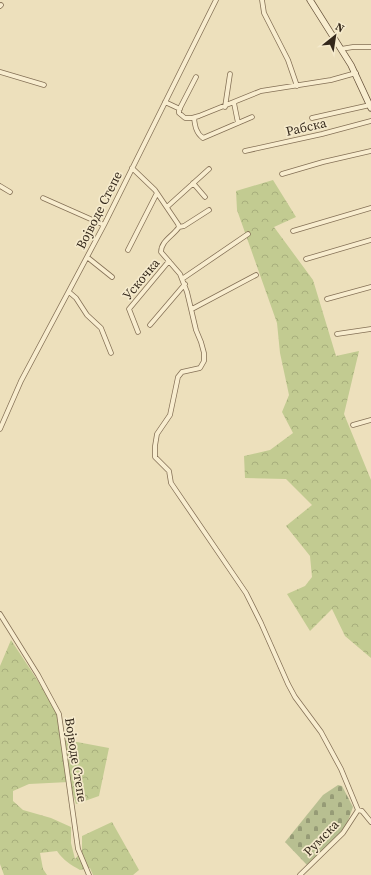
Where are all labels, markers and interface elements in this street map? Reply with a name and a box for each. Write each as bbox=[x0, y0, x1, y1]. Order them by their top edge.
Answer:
north arrow bbox=[315, 16, 355, 56]
text: N bbox=[333, 19, 347, 36]
street label: Рабска bbox=[284, 114, 328, 140]
street label: Војводе Степе bbox=[72, 168, 126, 252]
street label: Ускочка bbox=[119, 255, 163, 303]
street label: Војводе Степе bbox=[61, 717, 91, 804]
street label: Румска bbox=[300, 816, 343, 860]

